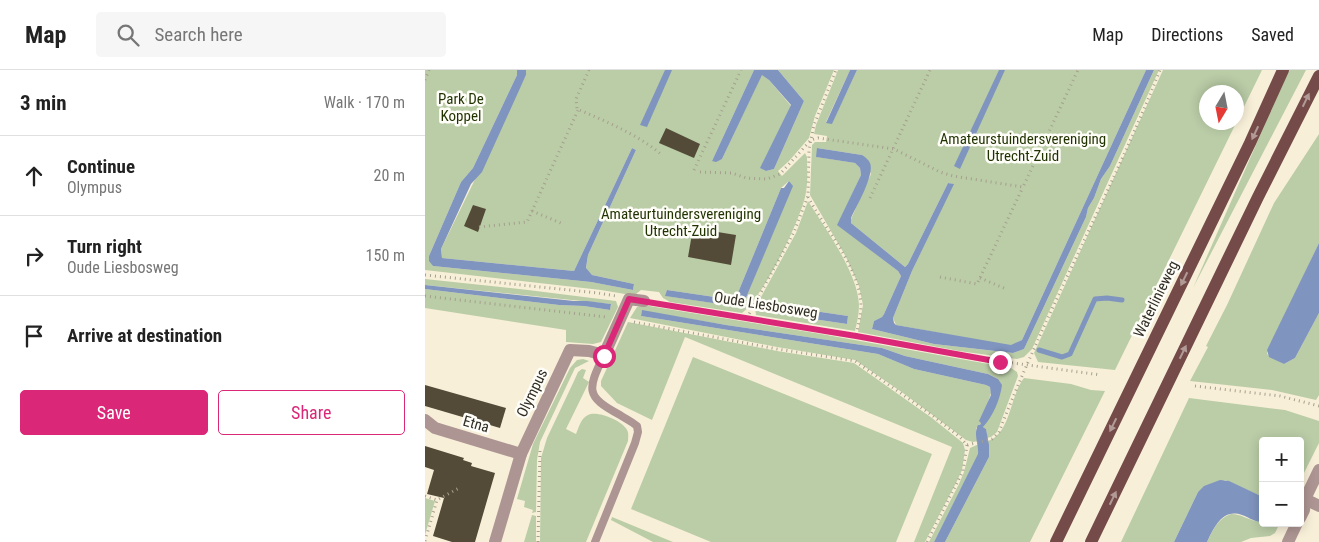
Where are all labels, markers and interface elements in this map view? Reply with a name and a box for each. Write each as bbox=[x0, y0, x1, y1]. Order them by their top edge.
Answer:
search box bbox=[96, 12, 446, 57]
text: Map bbox=[25, 21, 66, 49]
icon: search bbox=[114, 21, 142, 49]
text: Search here bbox=[154, 23, 243, 46]
text: Map bbox=[1092, 24, 1123, 45]
text: Directions bbox=[1151, 24, 1223, 45]
text: Saved bbox=[1251, 24, 1294, 45]
north arrow bbox=[1199, 85, 1244, 130]
park label: Park De Koppel bbox=[438, 90, 484, 125]
text: 3 min bbox=[20, 91, 67, 115]
text: Walk · 170 m bbox=[324, 93, 405, 112]
one-way arrow bbox=[1302, 93, 1310, 108]
one-way arrow bbox=[1250, 126, 1258, 140]
park label: Amateurstuindersvereniging Utrecht-Zuid bbox=[940, 130, 1106, 165]
text: Continue bbox=[67, 155, 135, 178]
icon: ahead bbox=[20, 162, 48, 190]
text: 20 m bbox=[373, 166, 405, 185]
text: Olympus bbox=[67, 178, 122, 197]
park label: Amateurtuindersvereniging Utrecht-Zuid bbox=[601, 205, 761, 240]
text: Turn right bbox=[67, 235, 142, 258]
icon: right bbox=[20, 242, 48, 270]
text: 150 m bbox=[366, 246, 405, 265]
text: Oude Liesbosweg bbox=[67, 258, 179, 277]
street label: Waterlinieweg bbox=[1130, 258, 1182, 340]
one-way arrow bbox=[1180, 272, 1188, 286]
street label: Oude Liesbosweg bbox=[713, 288, 819, 322]
icon: arrive bbox=[20, 322, 48, 350]
text: Arrive at destination bbox=[67, 324, 222, 347]
route start bbox=[593, 345, 616, 368]
one-way arrow bbox=[1179, 345, 1187, 359]
route end bbox=[989, 351, 1012, 374]
street label: Olympus bbox=[513, 366, 551, 420]
button: Save bbox=[20, 390, 208, 435]
button: Share bbox=[218, 390, 405, 435]
street label: Etna bbox=[461, 412, 491, 436]
one-way arrow bbox=[1109, 418, 1117, 432]
map controls bbox=[1259, 437, 1304, 527]
button: + bbox=[1259, 437, 1304, 482]
button: − bbox=[1259, 482, 1304, 527]
one-way arrow bbox=[1109, 491, 1117, 505]

